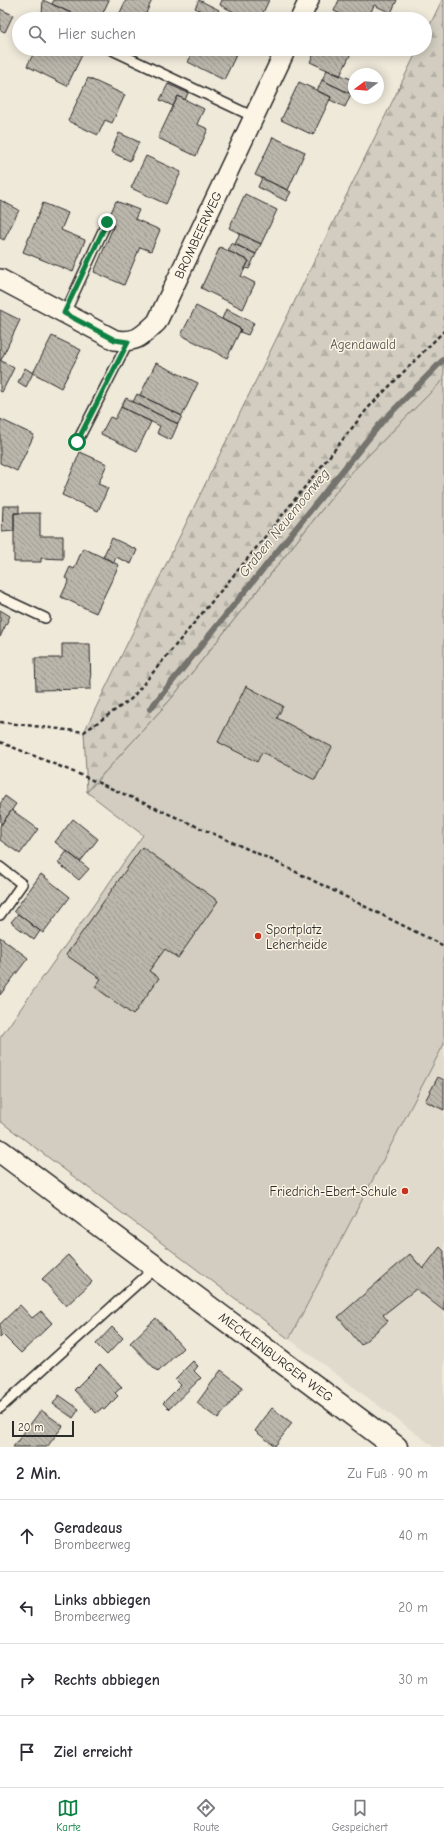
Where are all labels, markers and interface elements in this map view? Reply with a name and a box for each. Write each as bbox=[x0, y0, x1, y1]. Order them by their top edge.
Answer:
search box bbox=[12, 12, 432, 56]
icon: search bbox=[26, 23, 48, 45]
text: Hier suchen bbox=[58, 25, 136, 43]
north arrow bbox=[348, 68, 384, 104]
street label: BROMBEERWEG bbox=[171, 189, 225, 281]
route end bbox=[98, 213, 116, 231]
park label: Agendawald bbox=[330, 337, 396, 352]
route start bbox=[68, 433, 86, 451]
water label: Graben Neuemoorweg bbox=[235, 465, 333, 581]
place label: Sportplatz Leherheide bbox=[266, 922, 328, 952]
marker: Sportplatz Leherheide bbox=[253, 931, 263, 941]
place label: Friedrich-Ebert-Schule bbox=[270, 1184, 397, 1199]
marker: Friedrich-Ebert-Schule bbox=[400, 1186, 410, 1196]
street label: MECKLENBURGER WEG bbox=[216, 1309, 336, 1405]
scale bar bbox=[12, 1419, 74, 1438]
text: 20 m bbox=[18, 1421, 43, 1434]
text: 2 Min. bbox=[16, 1464, 61, 1483]
text: Zu Fuß · 90 m bbox=[348, 1466, 428, 1481]
text: Geradeaus bbox=[54, 1519, 122, 1537]
icon: ahead bbox=[16, 1525, 38, 1547]
text: 40 m bbox=[399, 1528, 428, 1543]
text: Brombeerweg bbox=[54, 1537, 131, 1552]
text: Links abbiegen bbox=[54, 1591, 151, 1609]
icon: left bbox=[16, 1597, 38, 1619]
text: 20 m bbox=[398, 1600, 428, 1615]
text: Brombeerweg bbox=[54, 1609, 131, 1624]
icon: right bbox=[16, 1669, 38, 1691]
text: Rechts abbiegen bbox=[54, 1671, 160, 1689]
text: 30 m bbox=[398, 1672, 428, 1687]
icon: arrive bbox=[16, 1741, 38, 1763]
text: Ziel erreicht bbox=[54, 1743, 132, 1761]
tab: Karte bbox=[56, 1797, 81, 1834]
tab: Route bbox=[193, 1797, 219, 1834]
tab: Gespeichert bbox=[332, 1797, 388, 1834]

